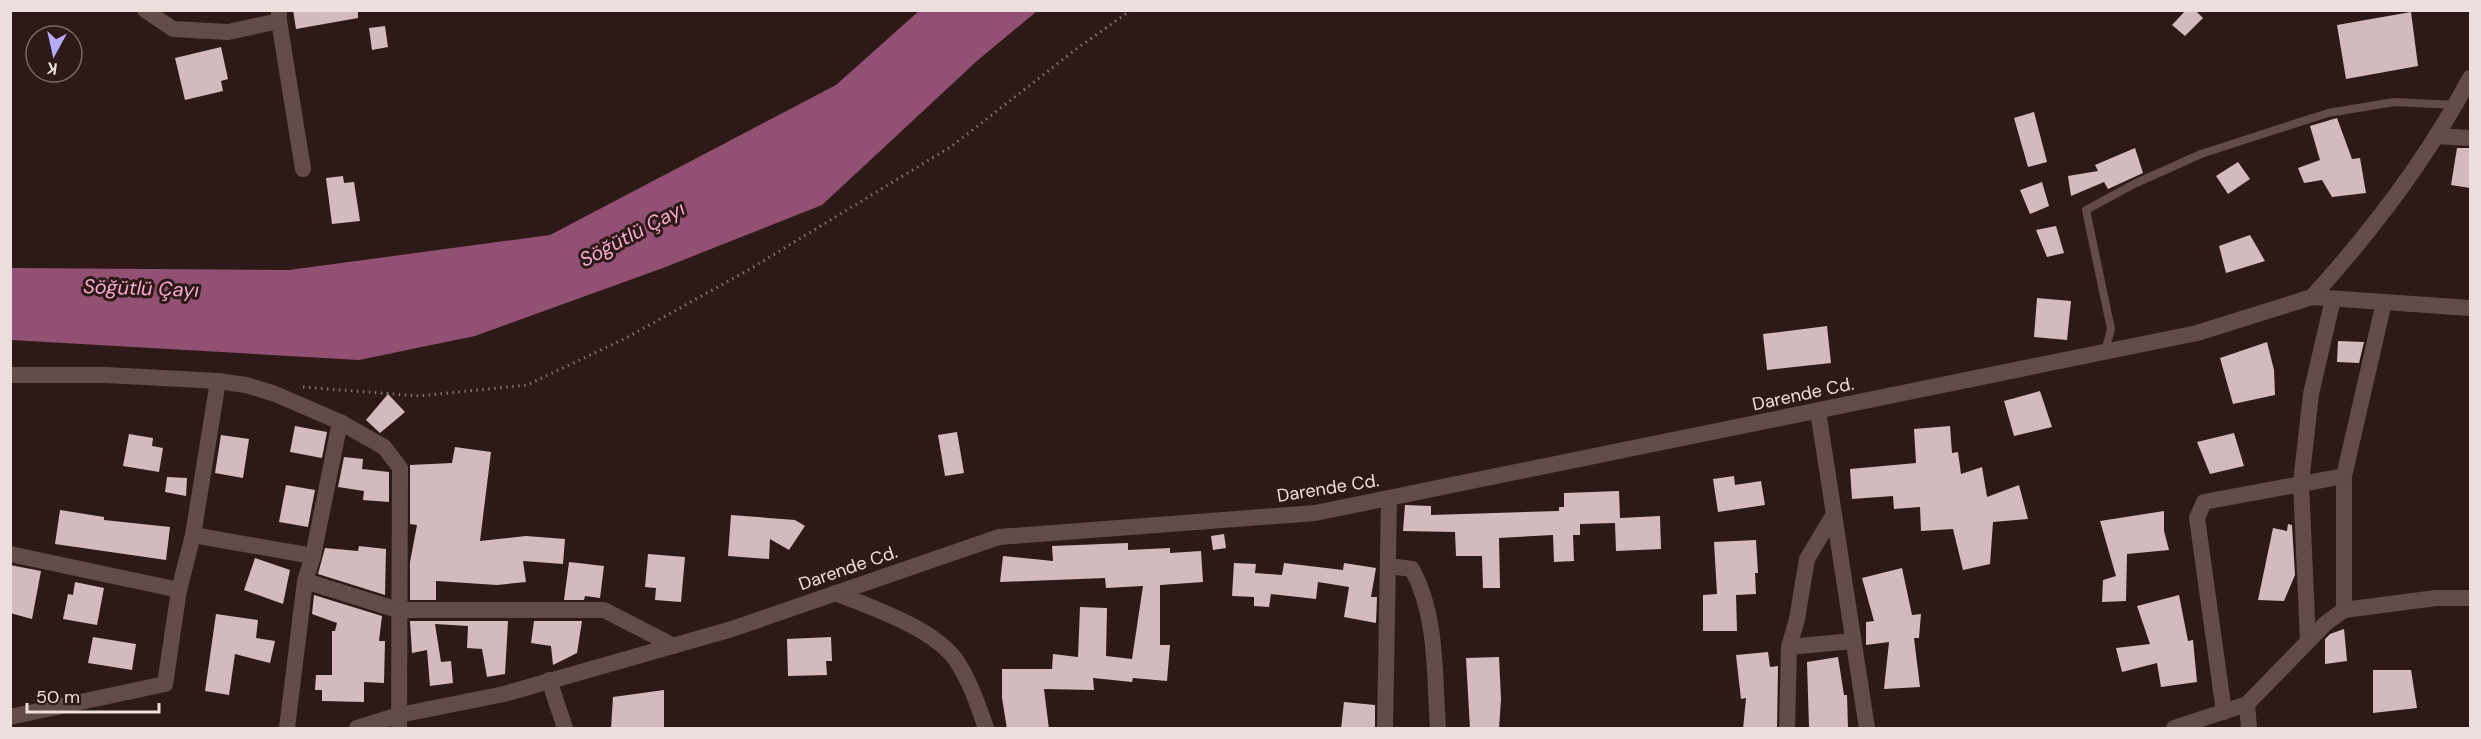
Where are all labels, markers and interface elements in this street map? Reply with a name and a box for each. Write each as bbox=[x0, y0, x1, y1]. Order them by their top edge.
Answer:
north arrow bbox=[24, 24, 84, 84]
text: K bbox=[45, 57, 59, 79]
water label: Söğütlü Çayı bbox=[575, 195, 689, 273]
water label: Söğütlü Çayı bbox=[83, 273, 199, 303]
street label: Darende Cd. bbox=[1750, 372, 1856, 416]
street label: Darende Cd. bbox=[1275, 468, 1381, 508]
street label: Darende Cd. bbox=[795, 540, 901, 596]
scale bar bbox=[27, 676, 159, 714]
text: 50 m bbox=[36, 685, 80, 709]

